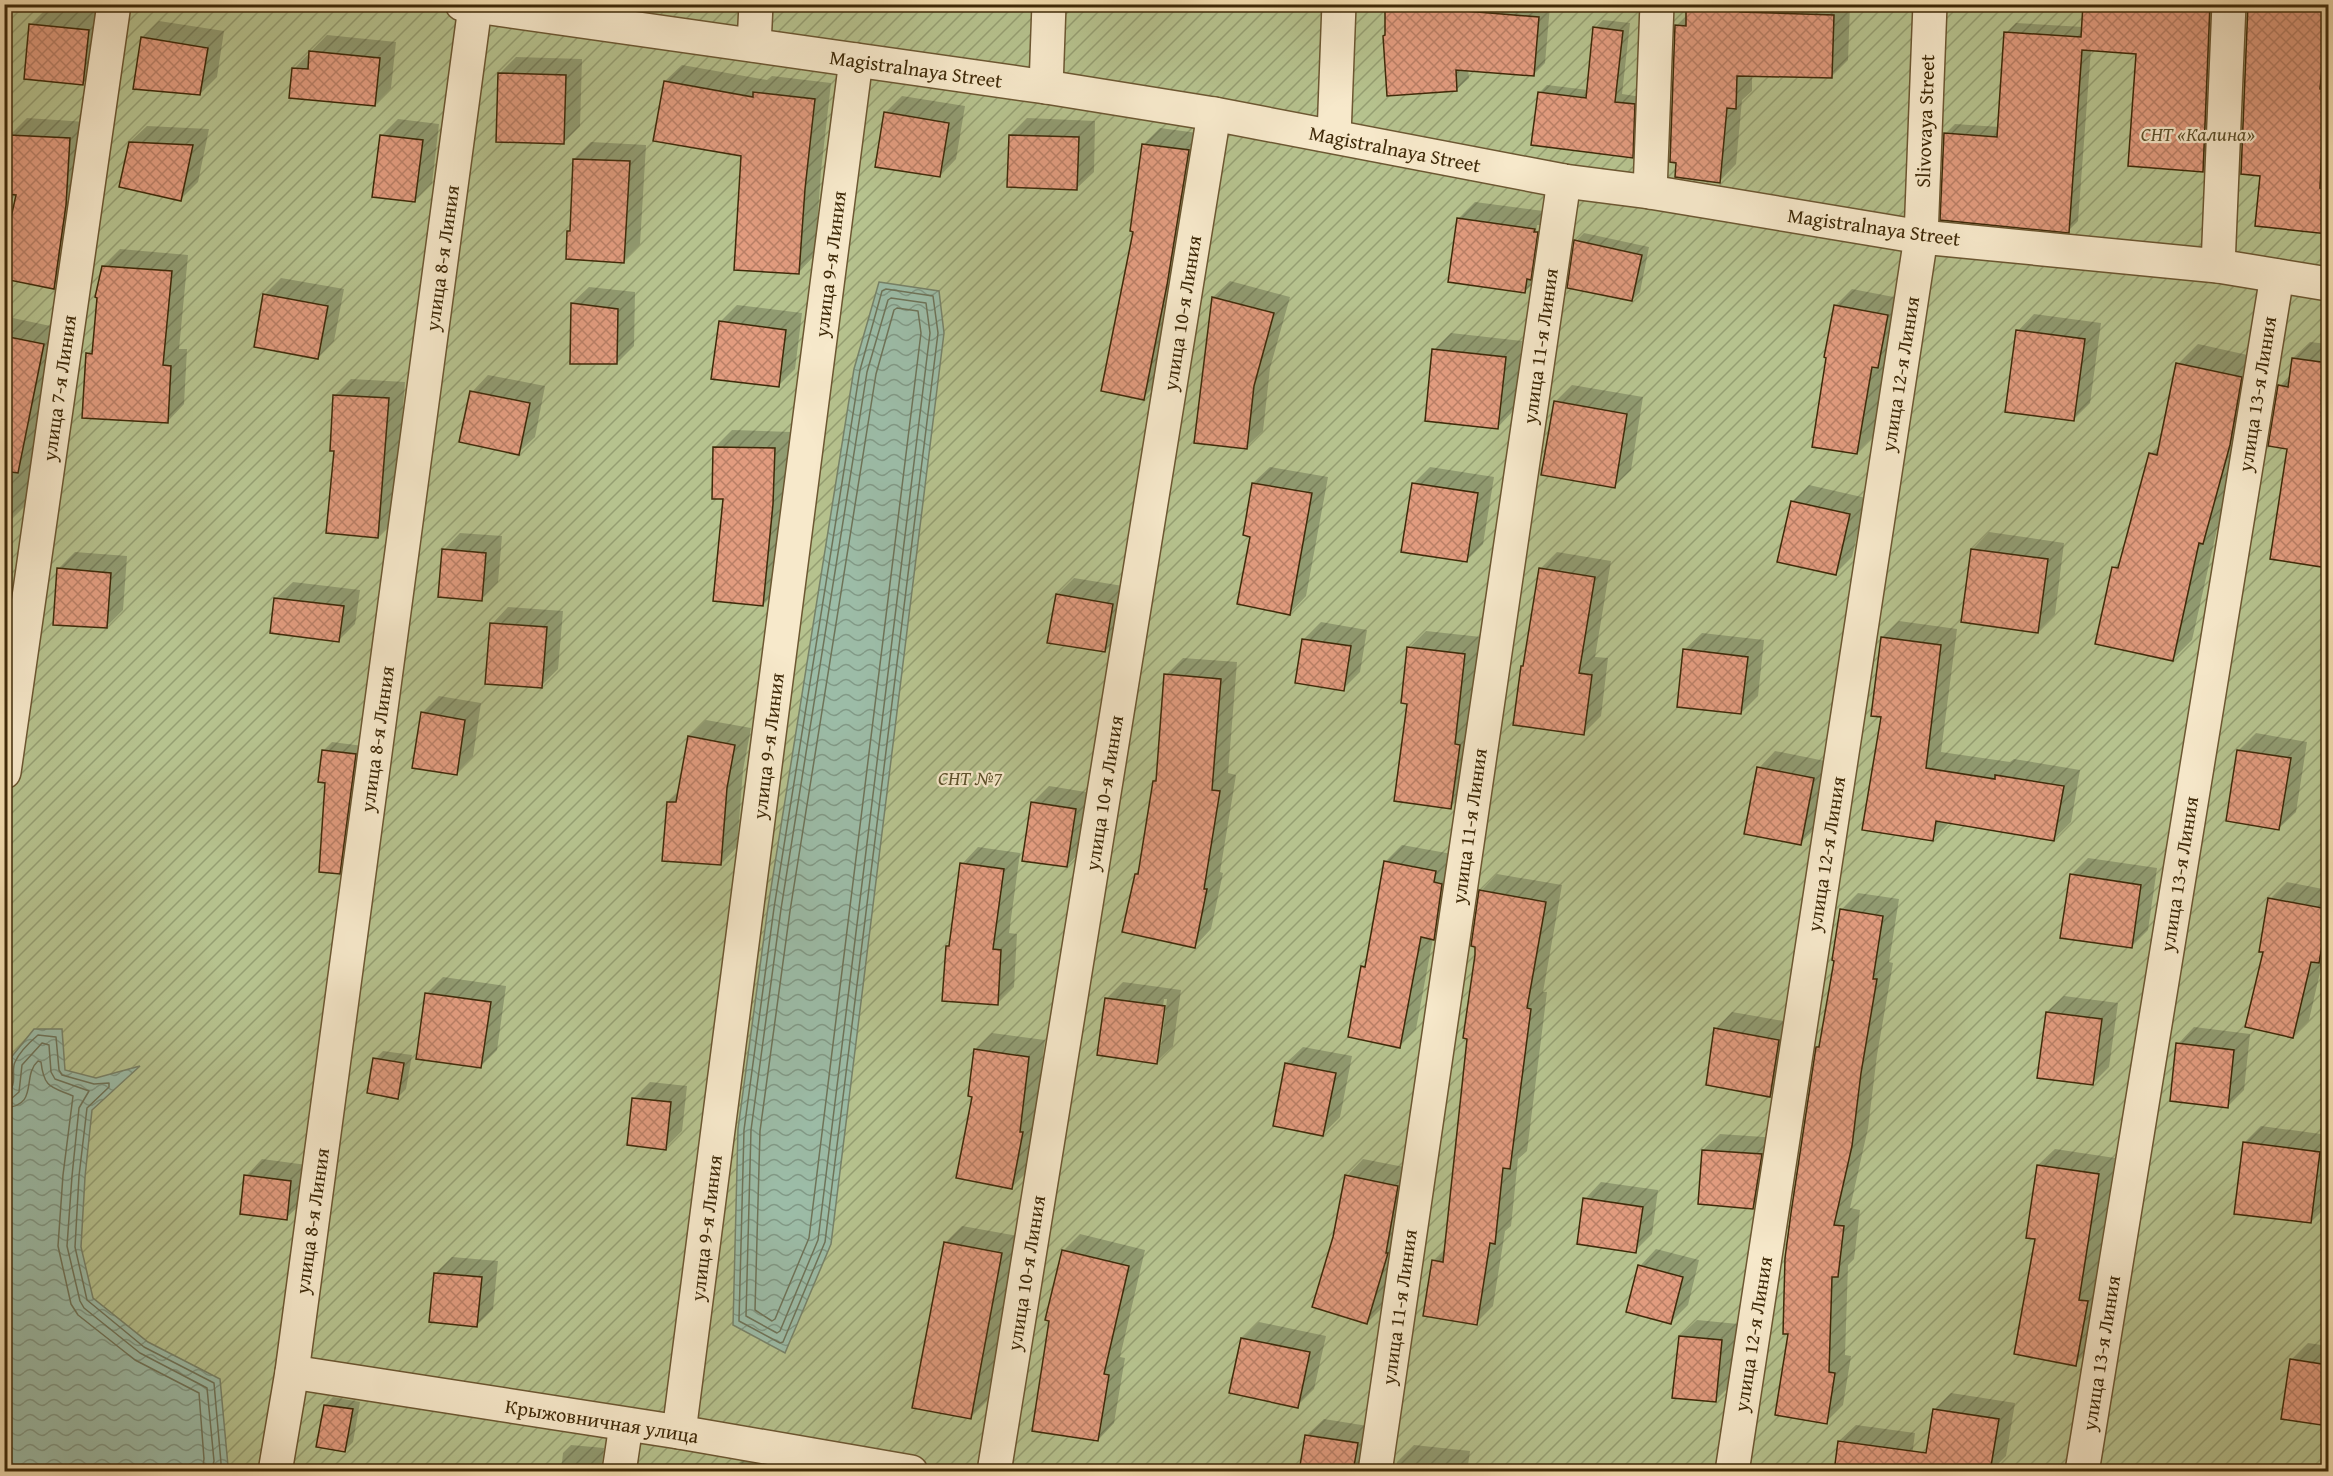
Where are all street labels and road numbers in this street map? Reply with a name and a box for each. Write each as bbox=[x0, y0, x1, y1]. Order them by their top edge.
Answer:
street label: Magistralnaya Street bbox=[828, 42, 1004, 95]
street label: Slivovaya Street bbox=[1908, 54, 1941, 188]
street label: Magistralnaya Street bbox=[1307, 118, 1483, 179]
street label: улица 8-я Линия bbox=[417, 183, 466, 334]
street label: улица 9-я Линия bbox=[806, 189, 853, 340]
street label: Magistralnaya Street bbox=[1786, 200, 1962, 253]
street label: улица 10-я Линия bbox=[1155, 233, 1208, 394]
street label: улица 11-я Линия bbox=[1514, 266, 1565, 427]
street label: улица 12-я Линия bbox=[1873, 294, 1926, 455]
street label: улица 7-я Линия bbox=[34, 313, 83, 464]
street label: улица 13-я Линия bbox=[2230, 314, 2283, 475]
street label: улица 8-я Линия bbox=[352, 664, 401, 815]
street label: улица 9-я Линия bbox=[744, 671, 791, 822]
street label: улица 10-я Линия bbox=[1077, 713, 1130, 874]
street label: улица 11-я Линия bbox=[1443, 746, 1494, 907]
street label: улица 12-я Линия bbox=[1799, 774, 1852, 935]
street label: улица 13-я Линия bbox=[2152, 794, 2205, 955]
street label: улица 8-я Линия bbox=[287, 1146, 336, 1297]
street label: улица 9-я Линия bbox=[682, 1153, 729, 1304]
street label: улица 10-я Линия bbox=[999, 1193, 1052, 1354]
street label: улица 11-я Линия bbox=[1373, 1227, 1424, 1388]
street label: улица 12-я Линия bbox=[1726, 1254, 1779, 1415]
street label: улица 13-я Линия bbox=[2074, 1273, 2127, 1434]
street label: Крыжовничная улица bbox=[503, 1391, 701, 1450]

